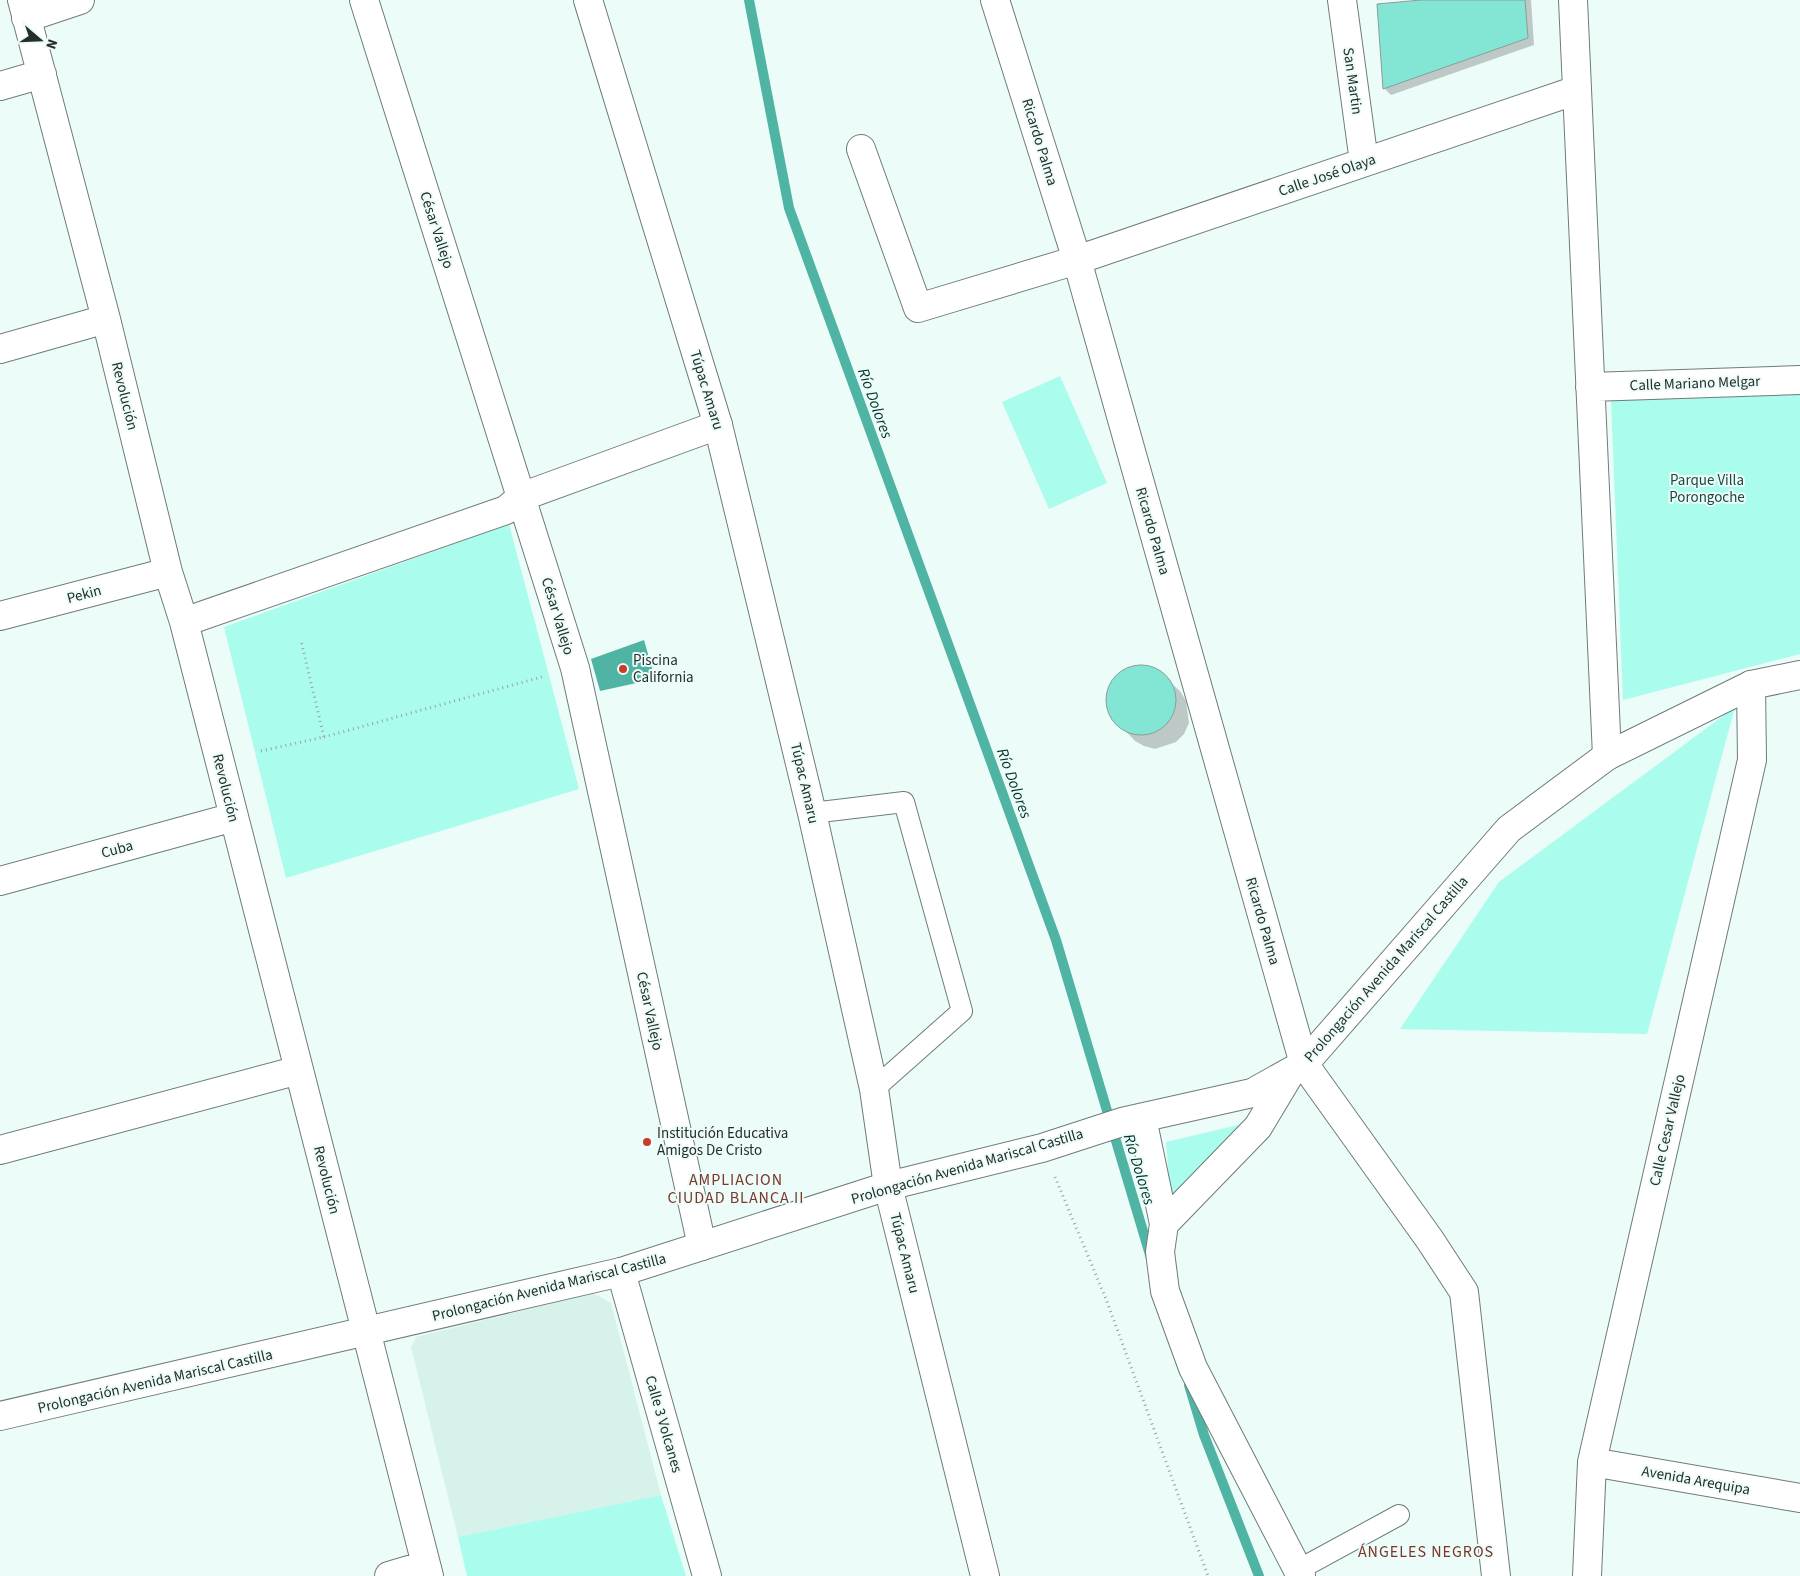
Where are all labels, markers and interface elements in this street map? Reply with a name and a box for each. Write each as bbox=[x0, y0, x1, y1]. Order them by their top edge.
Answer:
north arrow bbox=[15, 15, 65, 65]
text: N bbox=[40, 36, 62, 52]
street label: San Martin bbox=[1337, 46, 1368, 116]
street label: Ricardo Palma bbox=[1016, 96, 1063, 188]
street label: Calle José Olaya bbox=[1276, 149, 1379, 202]
street label: César Vallejo bbox=[414, 189, 459, 271]
street label: Túpac Amaru bbox=[684, 348, 729, 433]
street label: Revolución bbox=[106, 360, 143, 433]
water label: Río Dolores bbox=[852, 365, 898, 442]
street label: Calle Mariano Melgar bbox=[1629, 371, 1761, 396]
park label: Parque Villa Porongoche bbox=[1669, 470, 1745, 508]
street label: Ricardo Palma bbox=[1130, 485, 1175, 577]
street label: César Vallejo bbox=[536, 575, 579, 657]
street label: Pekin bbox=[65, 580, 104, 609]
place label: Piscina California bbox=[633, 650, 694, 688]
marker: Piscina California bbox=[617, 663, 629, 675]
street label: Túpac Amaru bbox=[785, 741, 824, 826]
water label: Río Dolores bbox=[991, 745, 1037, 822]
street label: Revolución bbox=[207, 752, 244, 825]
street label: Cuba bbox=[99, 835, 135, 864]
street label: Prolongación Avenida Mariscal Castilla bbox=[1300, 872, 1473, 1067]
street label: Ricardo Palma bbox=[1240, 875, 1285, 967]
street label: César Vallejo bbox=[631, 970, 668, 1052]
street label: Calle Cesar Vallejo bbox=[1644, 1072, 1691, 1188]
place label: Institución Educativa Amigos De Cristo bbox=[657, 1123, 788, 1161]
street label: Prolongación Avenida Mariscal Castilla bbox=[849, 1123, 1086, 1210]
water label: Río Dolores bbox=[1118, 1131, 1160, 1208]
marker: Institución Educativa Amigos De Cristo bbox=[641, 1136, 653, 1148]
street label: Revolución bbox=[308, 1144, 345, 1217]
district label: AMPLIACION CIUDAD BLANCA II bbox=[668, 1169, 804, 1209]
street label: Túpac Amaru bbox=[884, 1211, 925, 1296]
street label: Prolongación Avenida Mariscal Castilla bbox=[430, 1248, 668, 1327]
street label: Prolongación Avenida Mariscal Castilla bbox=[36, 1344, 275, 1419]
street label: Calle 3 Volcanes bbox=[640, 1373, 687, 1475]
street label: Avenida Arequipa bbox=[1640, 1461, 1752, 1500]
district label: ÁNGELES NEGROS bbox=[1358, 1541, 1494, 1563]

